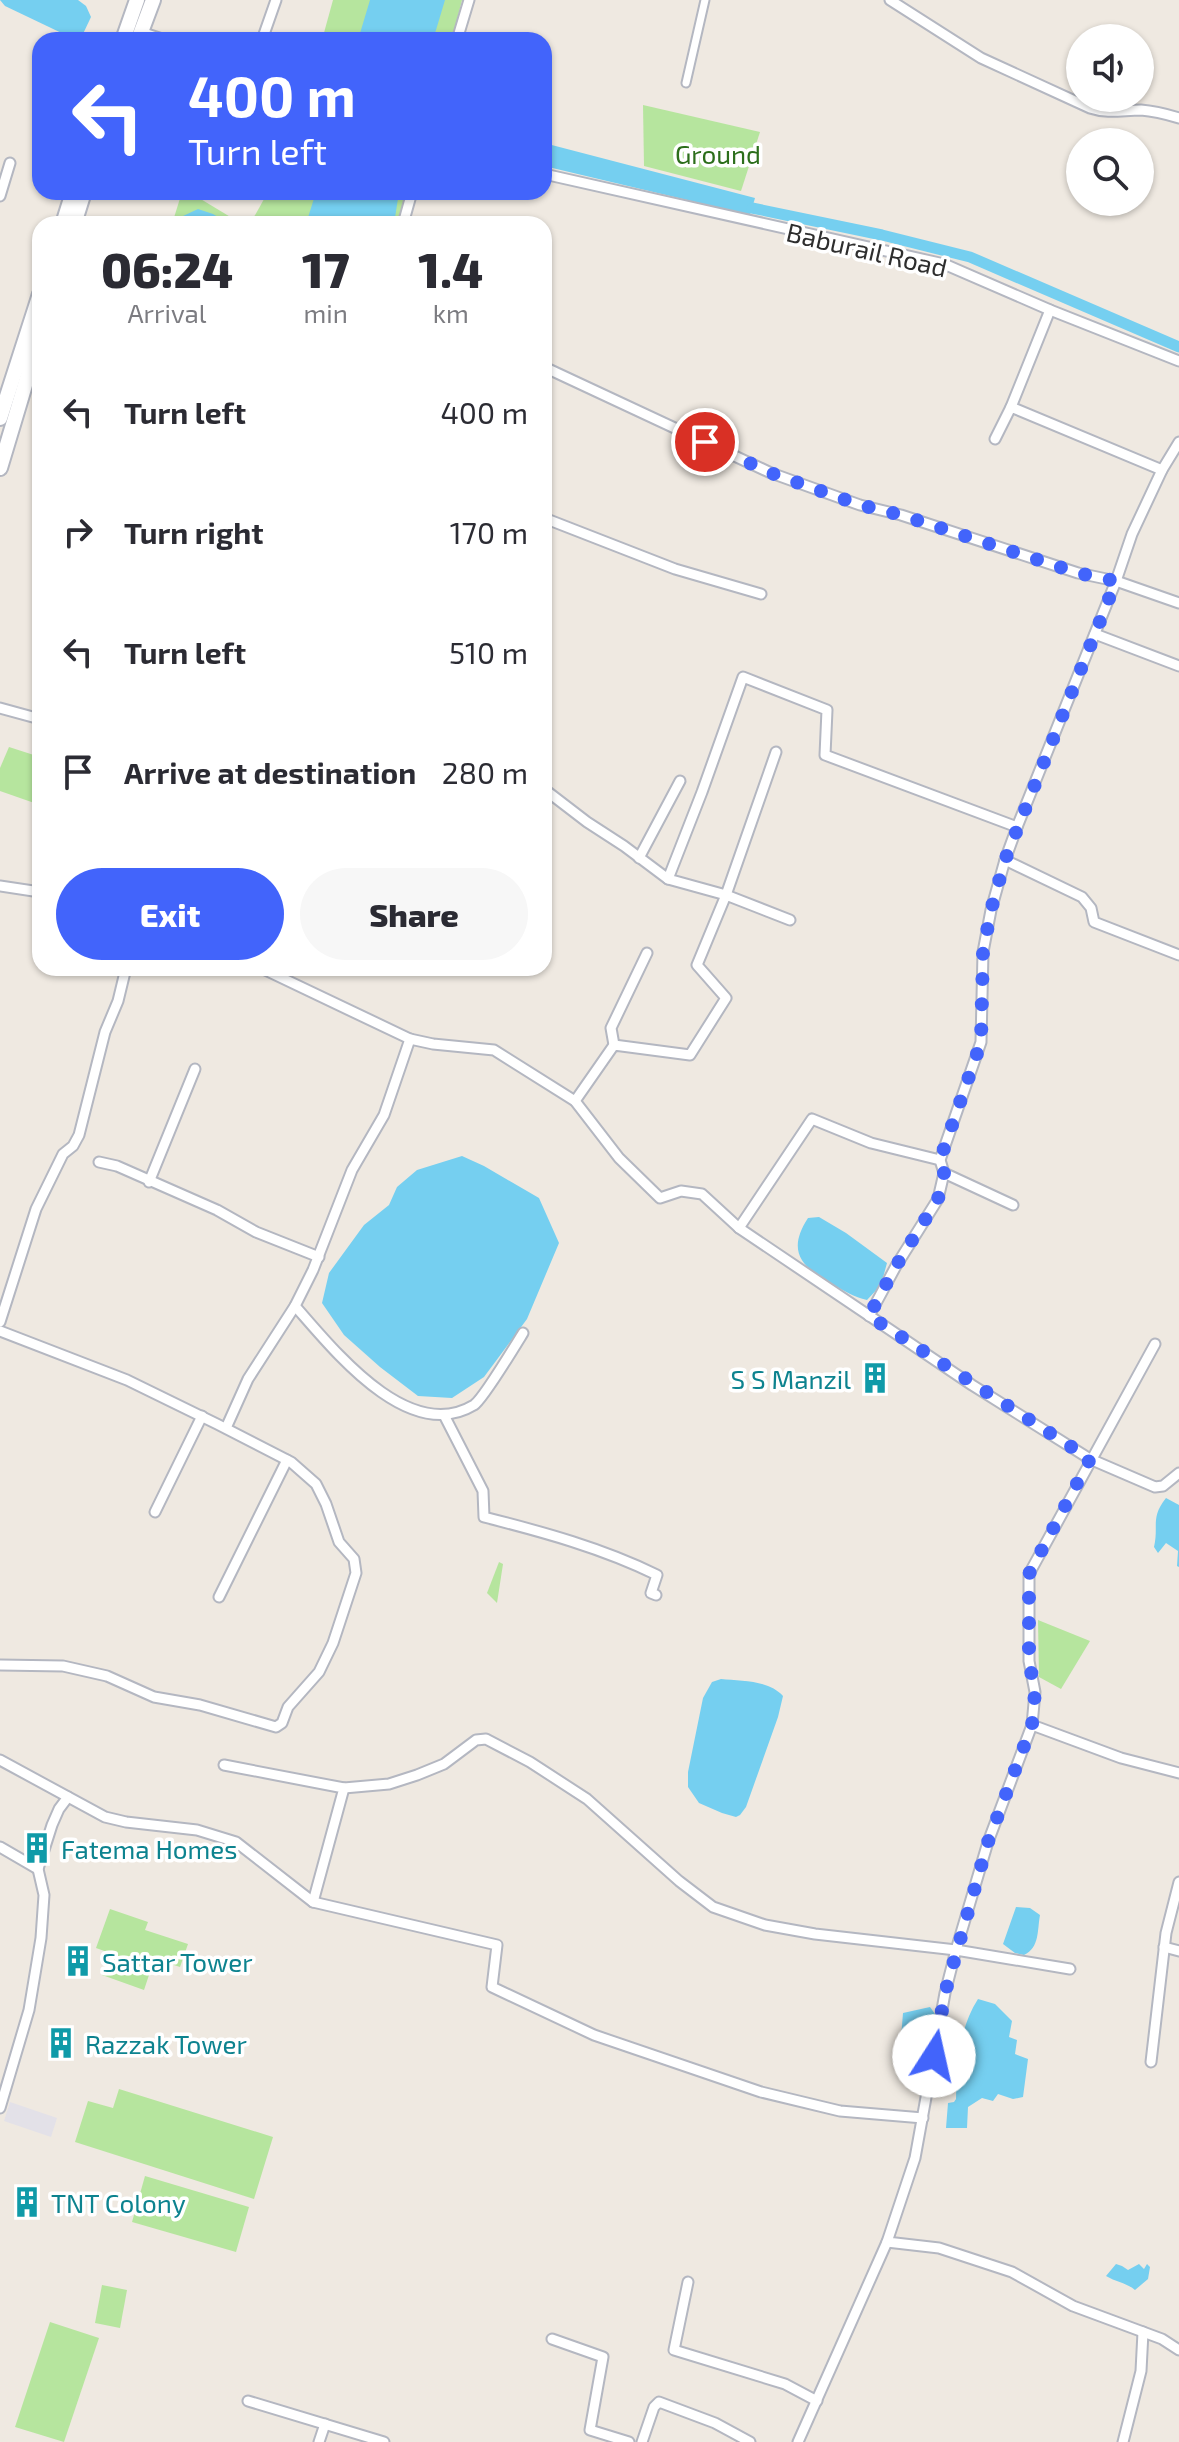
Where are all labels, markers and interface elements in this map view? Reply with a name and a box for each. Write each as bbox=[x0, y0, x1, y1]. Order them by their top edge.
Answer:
map controls bbox=[1066, 24, 1154, 216]
button: sound bbox=[1066, 24, 1154, 112]
text: 400 m bbox=[188, 61, 356, 128]
icon: left bbox=[56, 64, 160, 168]
button: search bbox=[1066, 128, 1154, 216]
text: Turn left bbox=[188, 129, 327, 172]
park label: Ground bbox=[675, 138, 761, 169]
street label: Baburail Road bbox=[784, 215, 950, 283]
text: 06:24 bbox=[101, 240, 233, 298]
text: 17 bbox=[302, 240, 349, 298]
text: 1.4 bbox=[418, 240, 483, 298]
text: Arrival bbox=[127, 297, 207, 328]
text: min bbox=[304, 297, 348, 328]
text: km bbox=[433, 297, 469, 328]
icon: left bbox=[56, 390, 100, 434]
text: Turn left bbox=[124, 394, 246, 430]
text: 400 m bbox=[440, 394, 528, 430]
pin bbox=[671, 408, 739, 476]
icon: arrive bbox=[683, 420, 727, 464]
icon: right bbox=[56, 510, 100, 554]
text: Turn right bbox=[124, 514, 264, 550]
text: 170 m bbox=[450, 514, 528, 550]
icon: left bbox=[56, 630, 100, 674]
text: Turn left bbox=[124, 634, 246, 670]
text: 510 m bbox=[449, 634, 528, 670]
icon: arrive bbox=[56, 750, 100, 794]
text: Arrive at destination bbox=[124, 754, 416, 790]
text: 280 m bbox=[442, 754, 528, 790]
button: Exit bbox=[56, 868, 284, 960]
button: Share bbox=[300, 868, 528, 960]
building icon: S S Manzil bbox=[858, 1361, 892, 1395]
place label: S S Manzil bbox=[731, 1363, 851, 1394]
building icon: Fatema Homes bbox=[20, 1831, 54, 1865]
place label: Fatema Homes bbox=[61, 1833, 238, 1864]
building icon: Sattar Tower bbox=[61, 1944, 95, 1978]
place label: Sattar Tower bbox=[102, 1946, 253, 1977]
position arrow bbox=[892, 2014, 976, 2098]
building icon: Razzak Tower bbox=[44, 2026, 78, 2060]
place label: Razzak Tower bbox=[85, 2028, 247, 2059]
building icon: TNT Colony bbox=[10, 2185, 44, 2219]
place label: TNT Colony bbox=[51, 2187, 186, 2218]

